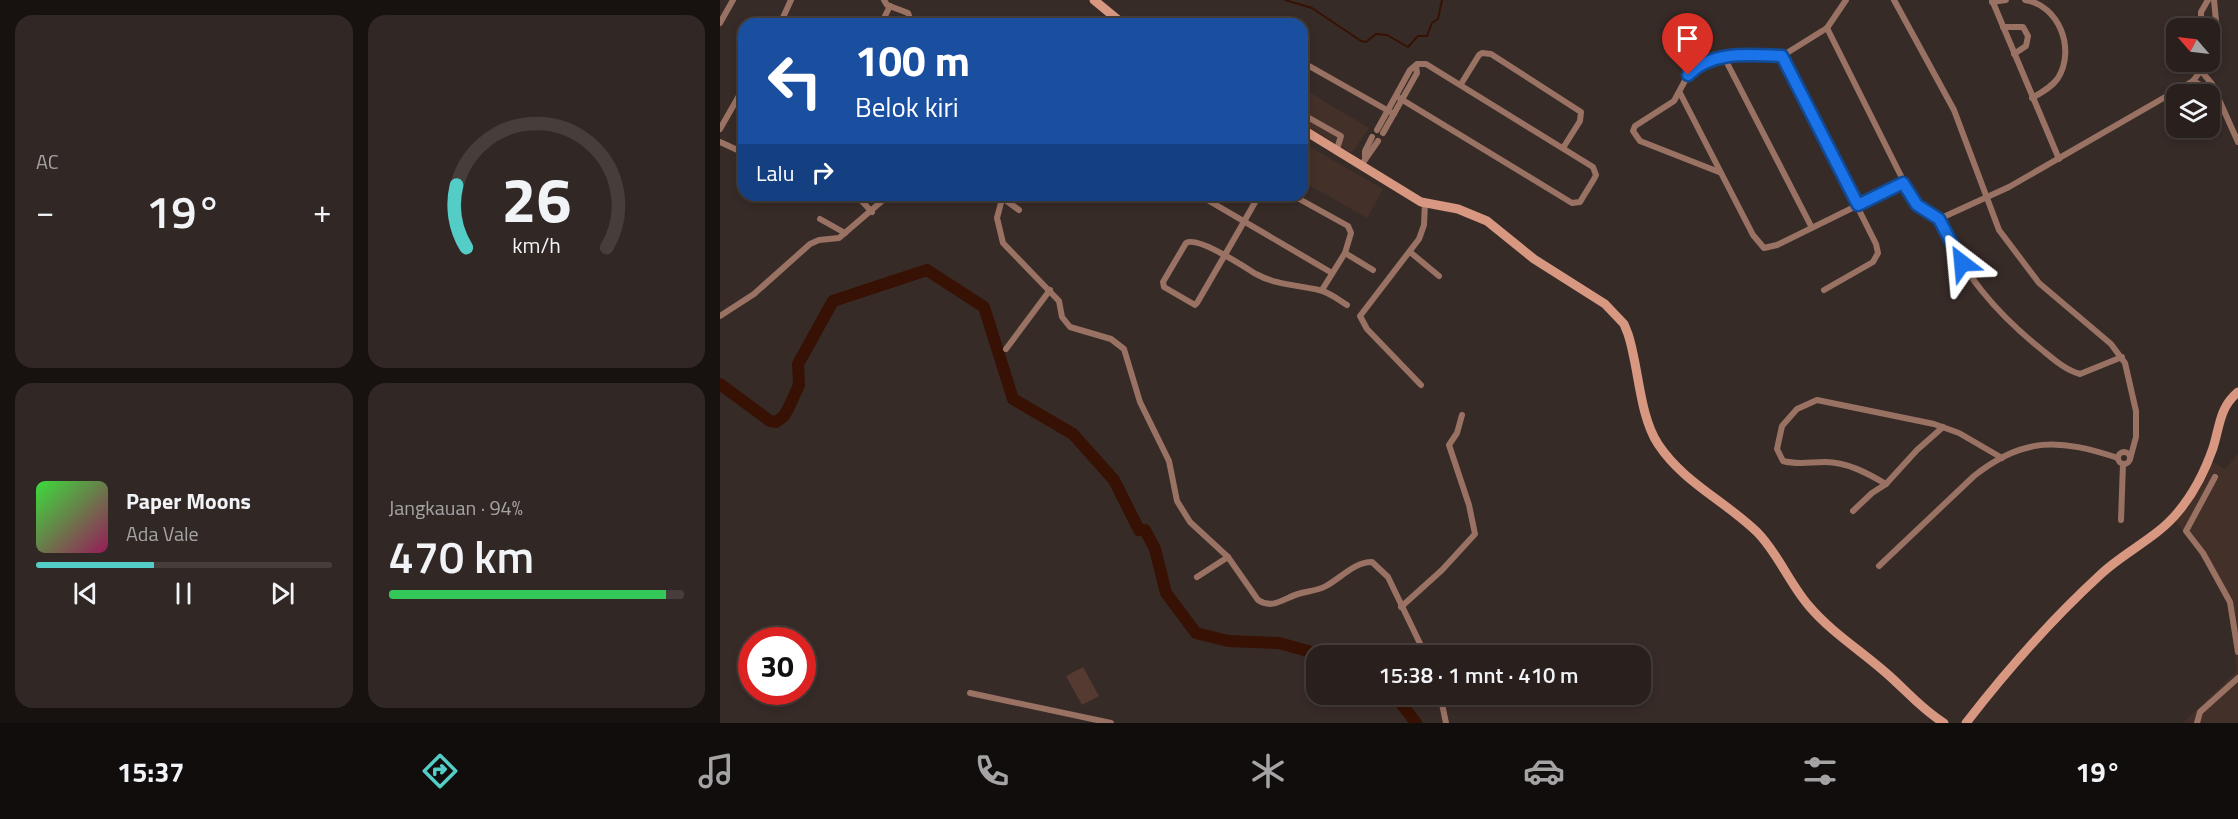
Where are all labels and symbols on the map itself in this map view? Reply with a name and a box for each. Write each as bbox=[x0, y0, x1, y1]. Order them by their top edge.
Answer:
pin bbox=[1662, 13, 1713, 75]
north arrow bbox=[2166, 18, 2220, 72]
position arrow bbox=[1930, 231, 1994, 295]
speed limit sign: 30 bbox=[738, 627, 816, 705]

